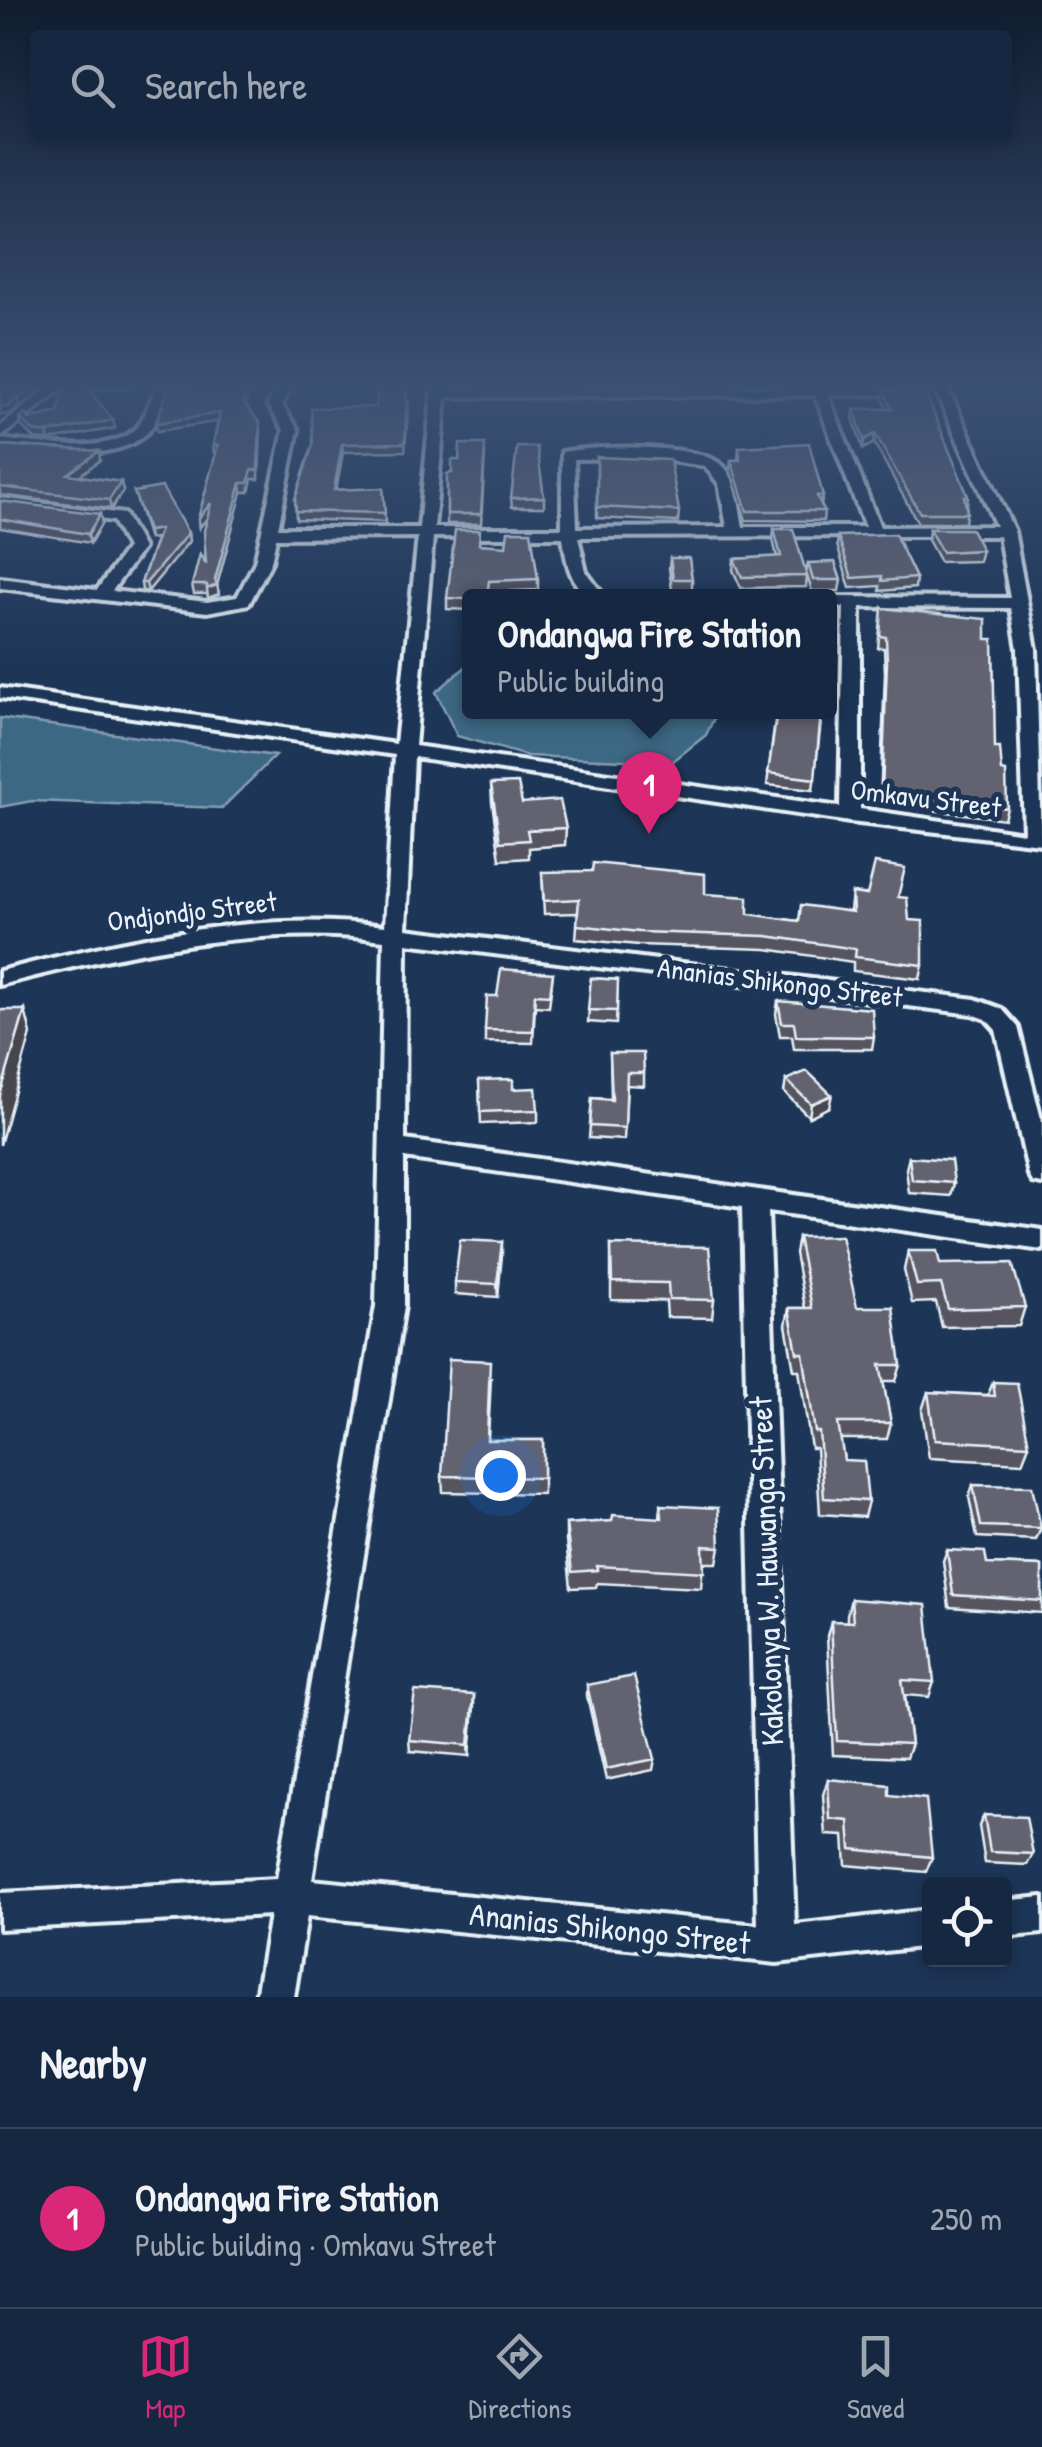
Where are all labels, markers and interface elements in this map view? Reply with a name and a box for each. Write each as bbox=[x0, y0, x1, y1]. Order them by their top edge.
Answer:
search box bbox=[30, 30, 1012, 140]
icon: search bbox=[65, 58, 120, 113]
text: Search here bbox=[145, 59, 307, 111]
popup bbox=[462, 589, 837, 719]
text: Ondangwa Fire Station bbox=[497, 607, 802, 659]
text: Public building bbox=[497, 659, 664, 702]
pin: 1 bbox=[616, 752, 682, 834]
street label: Omkavu Street bbox=[849, 770, 1004, 826]
street label: Ondjondjo Street bbox=[105, 882, 279, 940]
street label: Ananias Shikongo Street bbox=[655, 948, 905, 1016]
street label: Kakolonya W. Hauwanga Street bbox=[738, 1395, 794, 1746]
your location bbox=[475, 1450, 526, 1501]
map controls bbox=[922, 1877, 1012, 1967]
button: locate bbox=[922, 1877, 1012, 1967]
street label: Ananias Shikongo Street bbox=[468, 1892, 753, 1964]
text: Nearby bbox=[40, 2034, 147, 2091]
text: Ondangwa Fire Station bbox=[135, 2171, 439, 2223]
text: 1 bbox=[67, 2197, 78, 2240]
text: 250 m bbox=[930, 2197, 1002, 2240]
text: Public building · Omkavu Street bbox=[135, 2223, 496, 2266]
tab: Map bbox=[138, 2329, 193, 2427]
tab: Directions bbox=[468, 2329, 571, 2427]
tab: Saved bbox=[847, 2329, 904, 2427]

